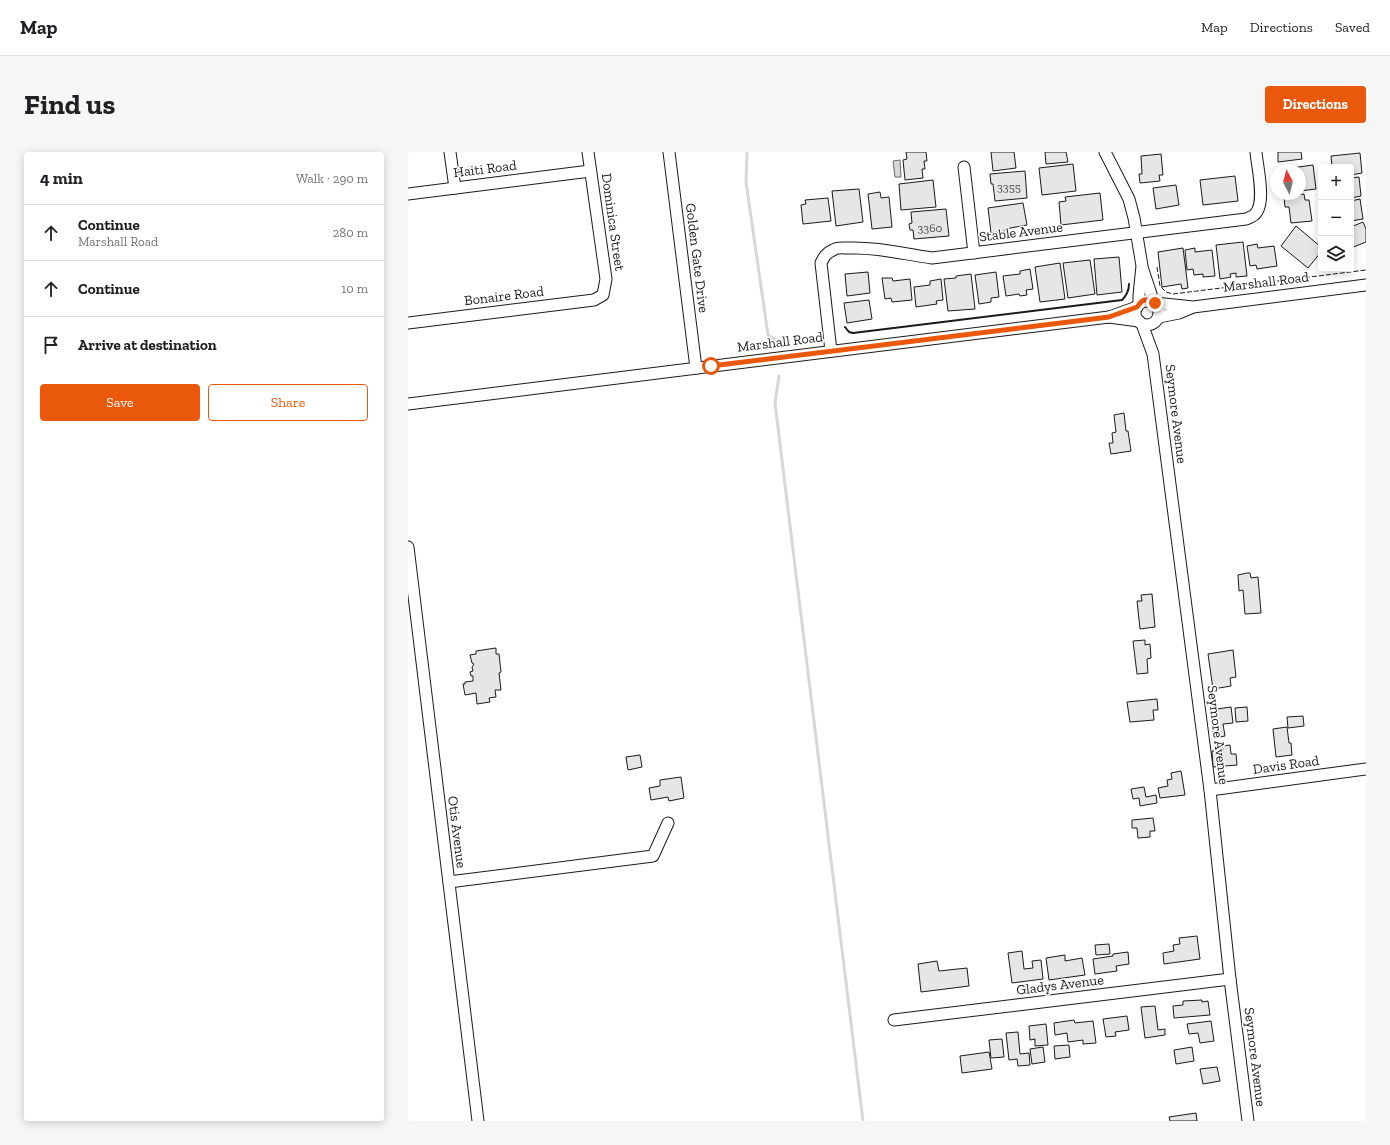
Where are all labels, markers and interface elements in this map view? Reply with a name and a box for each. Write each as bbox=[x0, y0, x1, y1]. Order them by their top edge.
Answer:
text: Map bbox=[20, 16, 57, 39]
text: Map bbox=[1201, 19, 1228, 36]
text: Directions bbox=[1250, 19, 1313, 36]
text: Saved bbox=[1335, 19, 1370, 36]
button: Directions bbox=[1265, 86, 1366, 123]
text: Find us bbox=[24, 88, 115, 121]
street label: Haiti Road bbox=[452, 157, 518, 181]
north arrow bbox=[1270, 164, 1306, 200]
map controls bbox=[1318, 164, 1354, 272]
button: + bbox=[1318, 164, 1354, 200]
text: 4 min bbox=[40, 168, 83, 188]
text: Walk · 290 m bbox=[296, 171, 368, 186]
street label: Dominica Street bbox=[598, 172, 628, 273]
house number: 3355 bbox=[997, 180, 1021, 194]
button: − bbox=[1318, 200, 1354, 236]
street label: Golden Gate Drive bbox=[682, 202, 712, 314]
text: Continue bbox=[78, 216, 140, 234]
street label: Stable Avenue bbox=[978, 218, 1064, 246]
house number: 3360 bbox=[917, 221, 943, 235]
icon: ahead bbox=[40, 222, 62, 244]
text: 280 m bbox=[333, 225, 368, 240]
text: Marshall Road bbox=[78, 234, 158, 249]
button: layers bbox=[1318, 236, 1354, 272]
street label: Marshall Road bbox=[1222, 268, 1310, 296]
icon: ahead bbox=[40, 278, 62, 300]
text: Continue bbox=[78, 280, 140, 298]
text: 10 m bbox=[341, 281, 368, 296]
street label: Bonaire Road bbox=[463, 283, 545, 309]
route end bbox=[1146, 294, 1164, 312]
street label: Marshall Road bbox=[736, 328, 824, 356]
icon: arrive bbox=[40, 334, 62, 356]
text: Arrive at destination bbox=[78, 336, 217, 354]
route start bbox=[702, 357, 720, 375]
street label: Seymore Avenue bbox=[1161, 363, 1191, 465]
button: Save bbox=[40, 384, 200, 421]
button: Share bbox=[208, 384, 368, 421]
street label: Seymore Avenue bbox=[1203, 684, 1233, 786]
street label: Davis Road bbox=[1252, 752, 1321, 778]
street label: Otis Avenue bbox=[444, 795, 470, 869]
street label: Gladys Avenue bbox=[1015, 971, 1105, 999]
street label: Seymore Avenue bbox=[1240, 1006, 1270, 1108]

